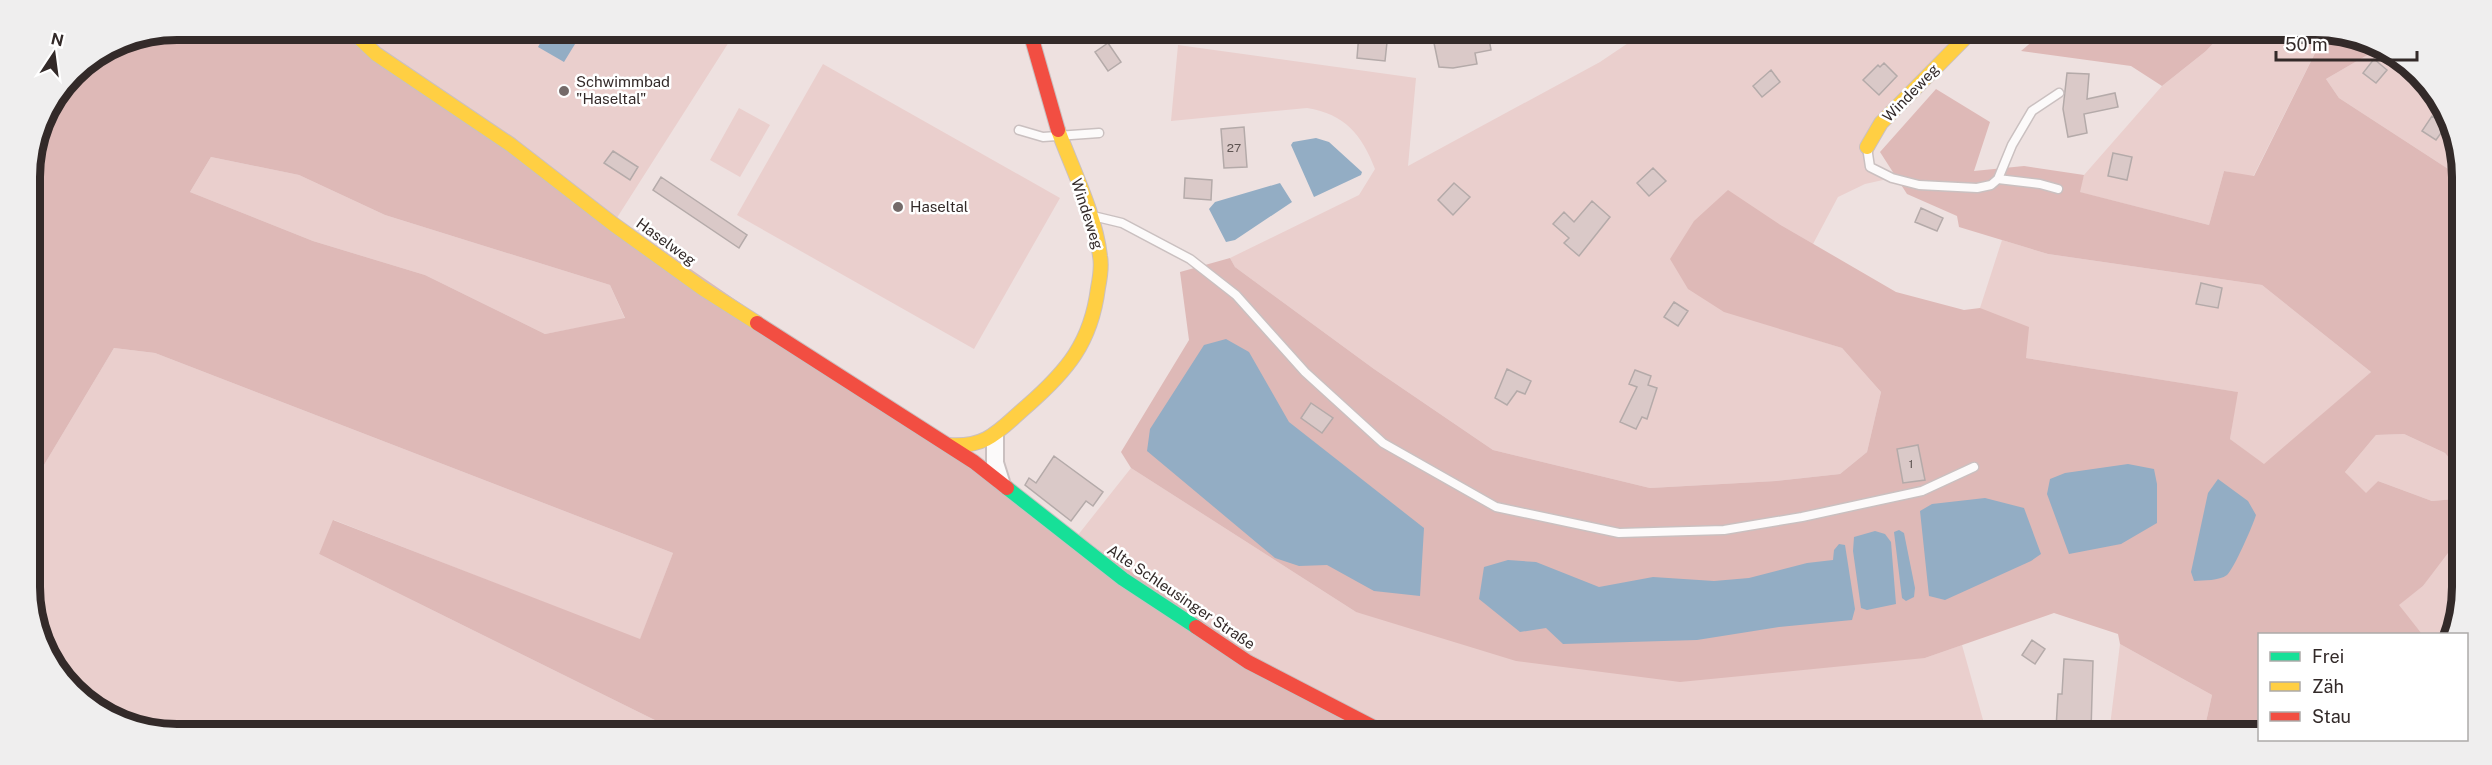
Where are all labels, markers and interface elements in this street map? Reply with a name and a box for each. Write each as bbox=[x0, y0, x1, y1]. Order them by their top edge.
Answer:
north arrow bbox=[24, 24, 84, 84]
scale bar bbox=[2276, 24, 2417, 62]
text: N bbox=[49, 29, 65, 51]
text: 50 m bbox=[2285, 34, 2328, 55]
street label: Windeweg bbox=[1879, 60, 1942, 125]
place label: Schwimmbad "Haseltal" bbox=[576, 73, 670, 107]
marker: Schwimmbad "Haseltal" bbox=[557, 84, 571, 98]
house number: 27 bbox=[1227, 141, 1241, 155]
street label: Windeweg bbox=[1068, 176, 1107, 251]
place label: Haseltal bbox=[910, 198, 968, 215]
marker: Haseltal bbox=[891, 200, 905, 214]
street label: Haselweg bbox=[633, 214, 699, 269]
house number: 1 bbox=[1909, 457, 1913, 471]
street label: Alte Schleusinger Straße bbox=[1104, 541, 1258, 652]
legend bbox=[2258, 633, 2468, 741]
text: Frei bbox=[2312, 646, 2344, 667]
text: Zäh bbox=[2312, 676, 2344, 697]
text: Stau bbox=[2312, 706, 2351, 727]

